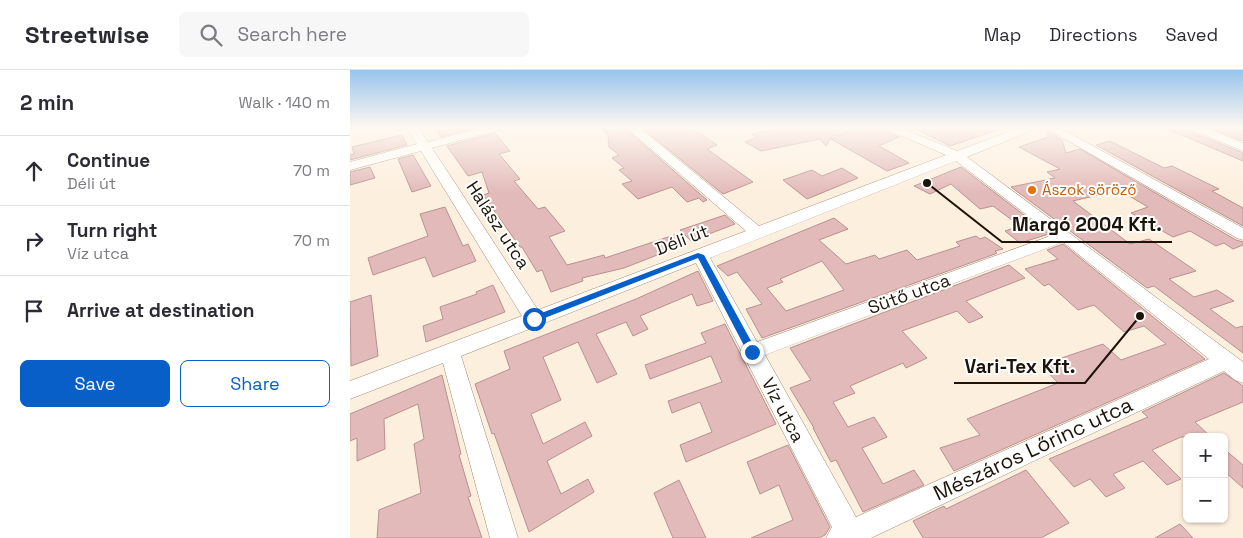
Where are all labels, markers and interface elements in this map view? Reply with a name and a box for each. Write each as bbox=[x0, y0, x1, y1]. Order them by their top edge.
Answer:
search box bbox=[179, 12, 529, 57]
text: Streetwise bbox=[25, 19, 149, 50]
icon: search bbox=[197, 21, 225, 49]
text: Search here bbox=[237, 22, 347, 47]
text: Map bbox=[984, 23, 1021, 46]
text: Directions bbox=[1049, 23, 1138, 46]
text: Saved bbox=[1166, 23, 1218, 46]
text: 2 min bbox=[20, 89, 74, 116]
text: Walk · 140 m bbox=[238, 92, 330, 113]
text: Continue bbox=[67, 148, 150, 173]
icon: ahead bbox=[20, 157, 48, 185]
text: 70 m bbox=[293, 160, 330, 181]
text: Déli út bbox=[67, 173, 116, 194]
street label: Halász utca bbox=[461, 176, 535, 273]
place label: Ászok söröző bbox=[1042, 180, 1136, 199]
marker: Ászok söröző bbox=[1026, 184, 1038, 196]
callout: Margó 2004 Kft. bbox=[1002, 208, 1172, 242]
text: Margó 2004 Kft. bbox=[1012, 212, 1162, 237]
text: Turn right bbox=[67, 218, 157, 243]
street label: Déli út bbox=[652, 219, 712, 260]
icon: right bbox=[20, 227, 48, 255]
text: 70 m bbox=[293, 230, 330, 251]
text: Víz utca bbox=[67, 243, 129, 264]
street label: Sütő utca bbox=[865, 268, 953, 319]
icon: arrive bbox=[20, 297, 48, 325]
text: Arrive at destination bbox=[67, 298, 255, 323]
route start bbox=[523, 308, 546, 331]
route end bbox=[741, 341, 764, 364]
callout: Vari-Tex Kft. bbox=[954, 349, 1085, 383]
text: Vari-Tex Kft. bbox=[964, 354, 1076, 379]
button: Save bbox=[20, 360, 170, 407]
button: Share bbox=[180, 360, 330, 407]
street label: Víz utca bbox=[757, 374, 810, 446]
street label: Mészáros Lőrinc utca bbox=[929, 391, 1137, 507]
map controls bbox=[1183, 433, 1228, 523]
button: + bbox=[1183, 433, 1228, 478]
button: − bbox=[1183, 478, 1228, 523]

